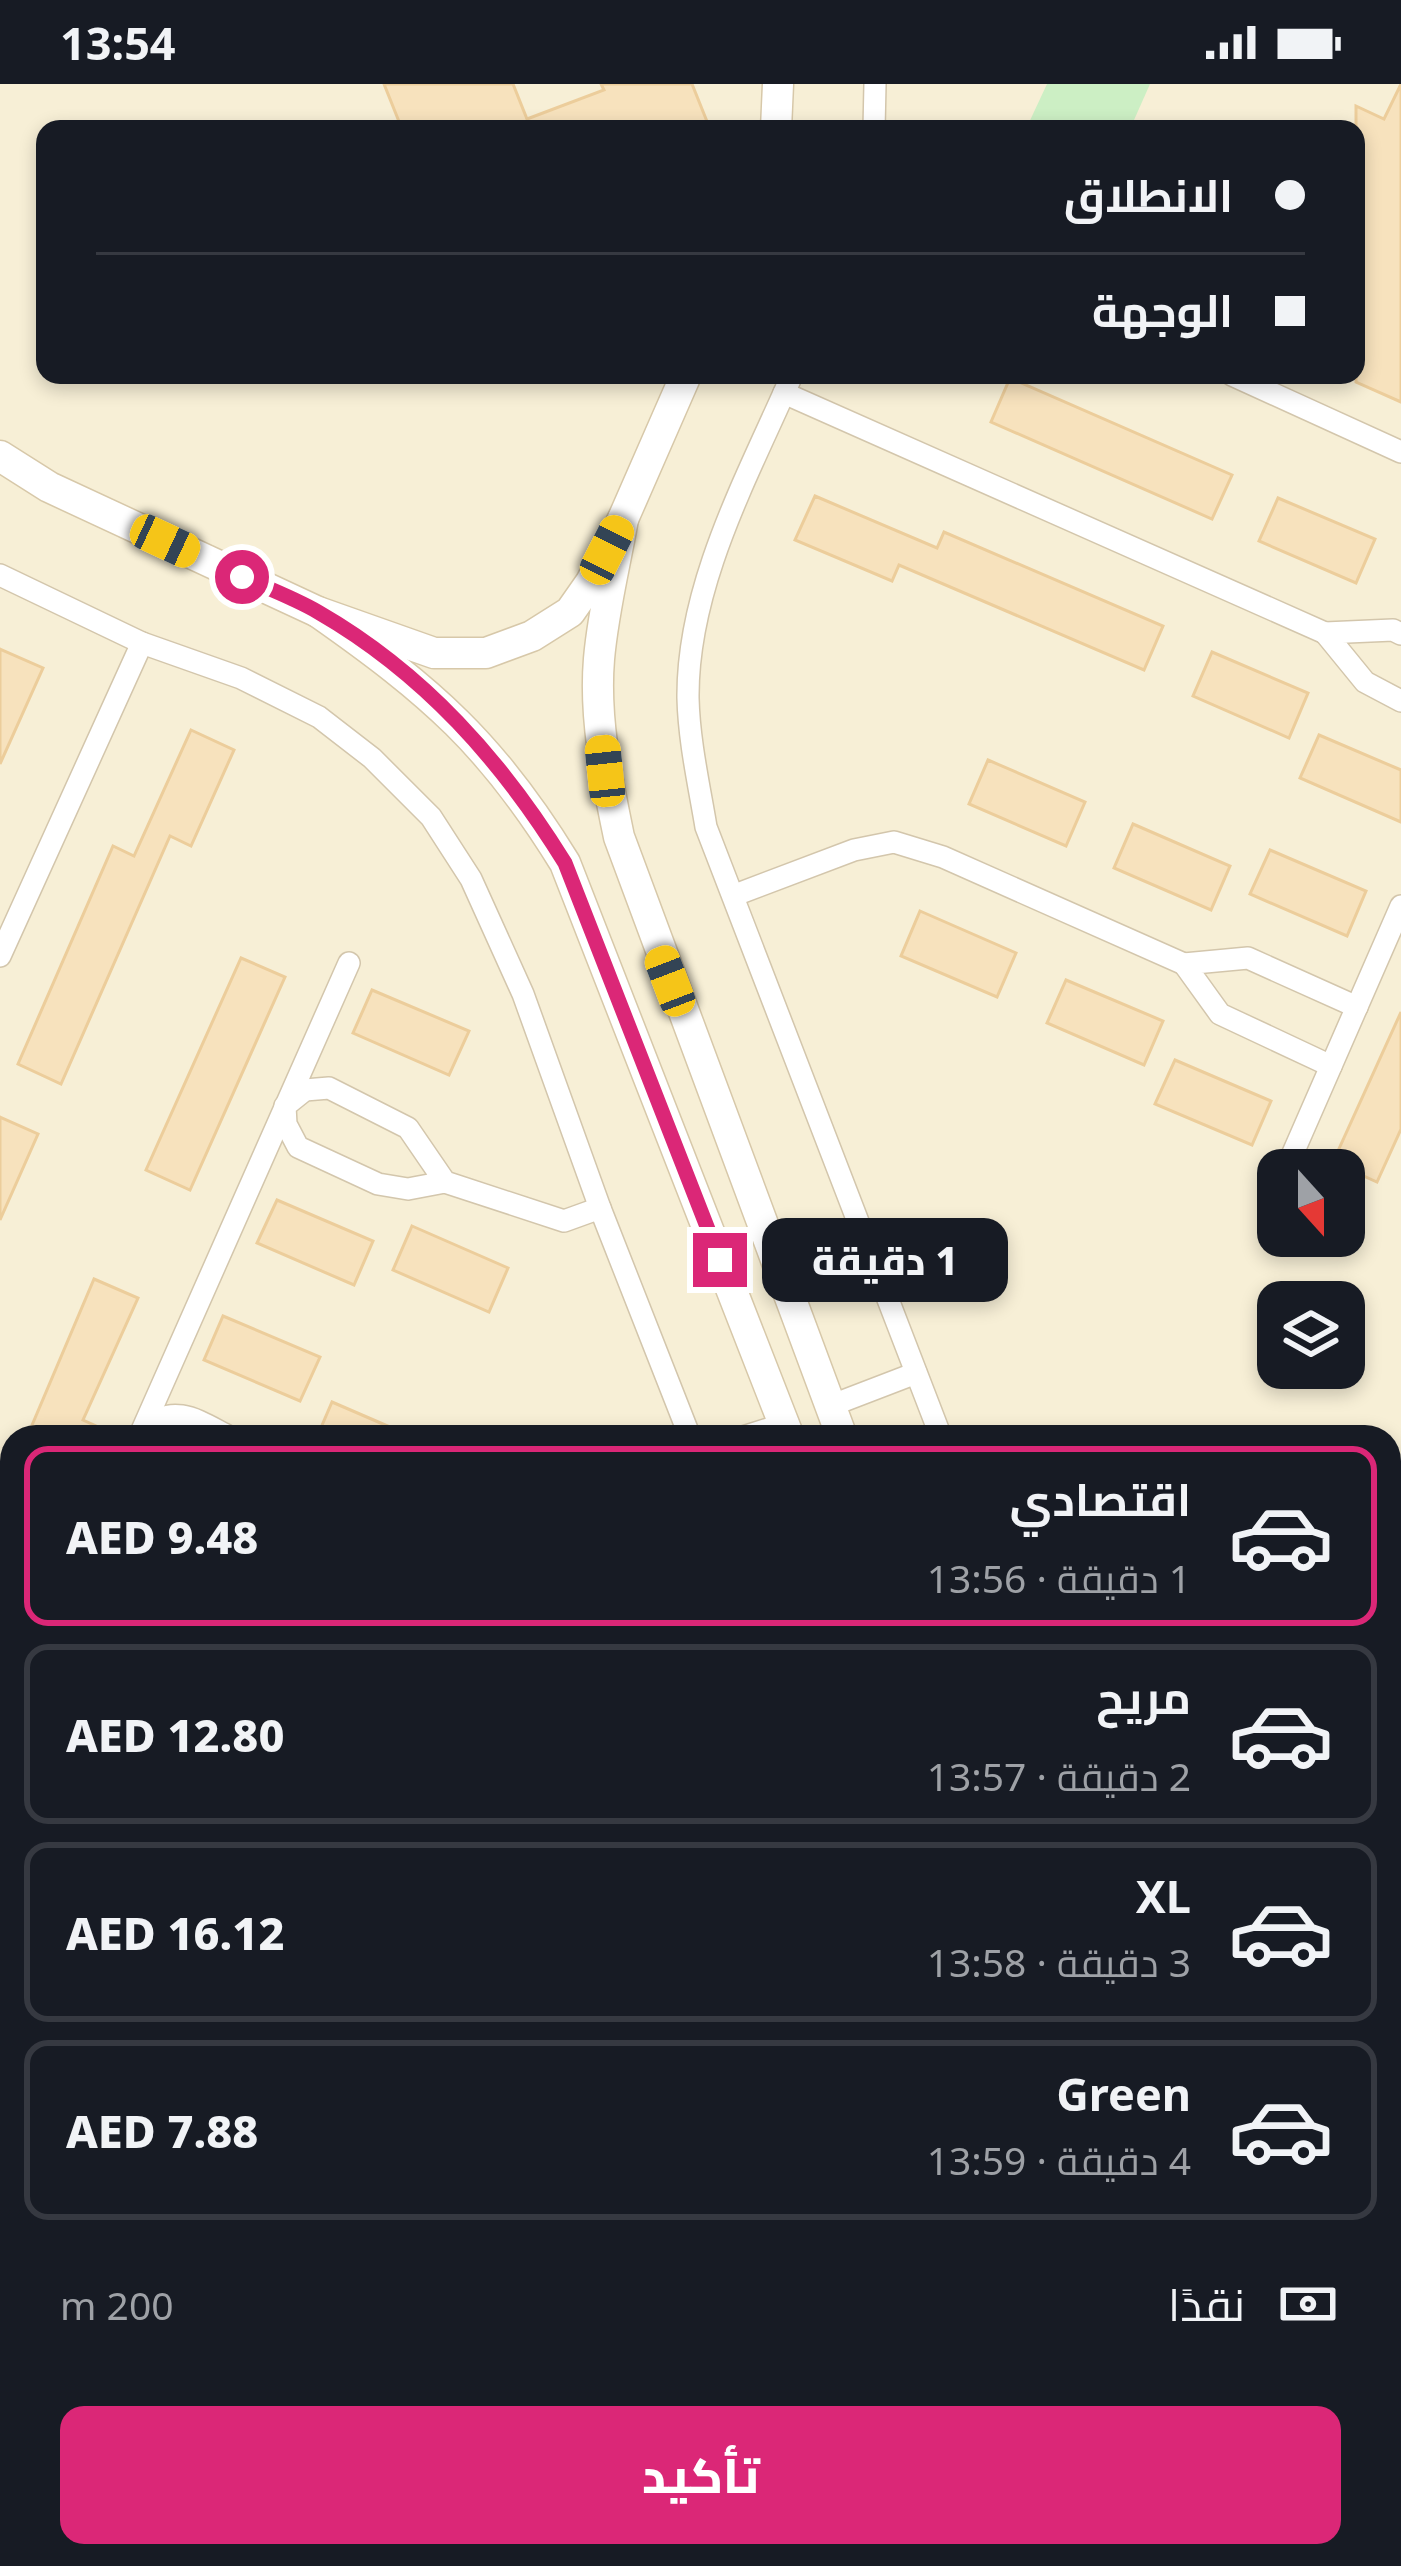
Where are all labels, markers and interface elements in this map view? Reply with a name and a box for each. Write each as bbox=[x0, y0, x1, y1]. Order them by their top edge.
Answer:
text: 13:54 bbox=[60, 12, 176, 73]
text: الانطلاق bbox=[1064, 164, 1233, 225]
text: الوجهة bbox=[1092, 279, 1233, 340]
car bbox=[125, 509, 205, 573]
car bbox=[575, 510, 639, 590]
route start bbox=[215, 550, 269, 604]
car bbox=[583, 733, 627, 809]
car bbox=[640, 941, 700, 1021]
north arrow bbox=[1257, 1149, 1365, 1257]
map controls bbox=[1257, 1149, 1365, 1389]
callout: 1 دقيقة bbox=[762, 1218, 1008, 1302]
route end bbox=[693, 1233, 747, 1287]
text: 1 دقيقة bbox=[812, 1233, 958, 1286]
button: layers bbox=[1257, 1281, 1365, 1389]
text: اقتصادي bbox=[1010, 1468, 1191, 1529]
icon: car bbox=[1227, 1482, 1335, 1590]
text: AED 9.48 bbox=[66, 1506, 258, 1567]
text: 1 دقيقة · 13:56 bbox=[927, 1551, 1191, 1604]
text: مريح bbox=[1096, 1666, 1191, 1727]
icon: car bbox=[1227, 1680, 1335, 1788]
text: AED 12.80 bbox=[66, 1704, 284, 1765]
text: 2 دقيقة · 13:57 bbox=[927, 1749, 1191, 1802]
text: XL bbox=[1136, 1865, 1191, 1926]
icon: car bbox=[1227, 1878, 1335, 1986]
text: AED 16.12 bbox=[66, 1902, 284, 1963]
text: 3 دقيقة · 13:58 bbox=[927, 1935, 1191, 1988]
text: Green bbox=[1056, 2063, 1191, 2124]
icon: car bbox=[1227, 2076, 1335, 2184]
text: AED 7.88 bbox=[66, 2100, 258, 2161]
text: 4 دقيقة · 13:59 bbox=[927, 2133, 1191, 2186]
icon: cash bbox=[1275, 2271, 1341, 2337]
text: نقدًا bbox=[1168, 2273, 1245, 2334]
text: 200 m bbox=[60, 2278, 174, 2331]
button: تأكيد bbox=[60, 2406, 1341, 2544]

